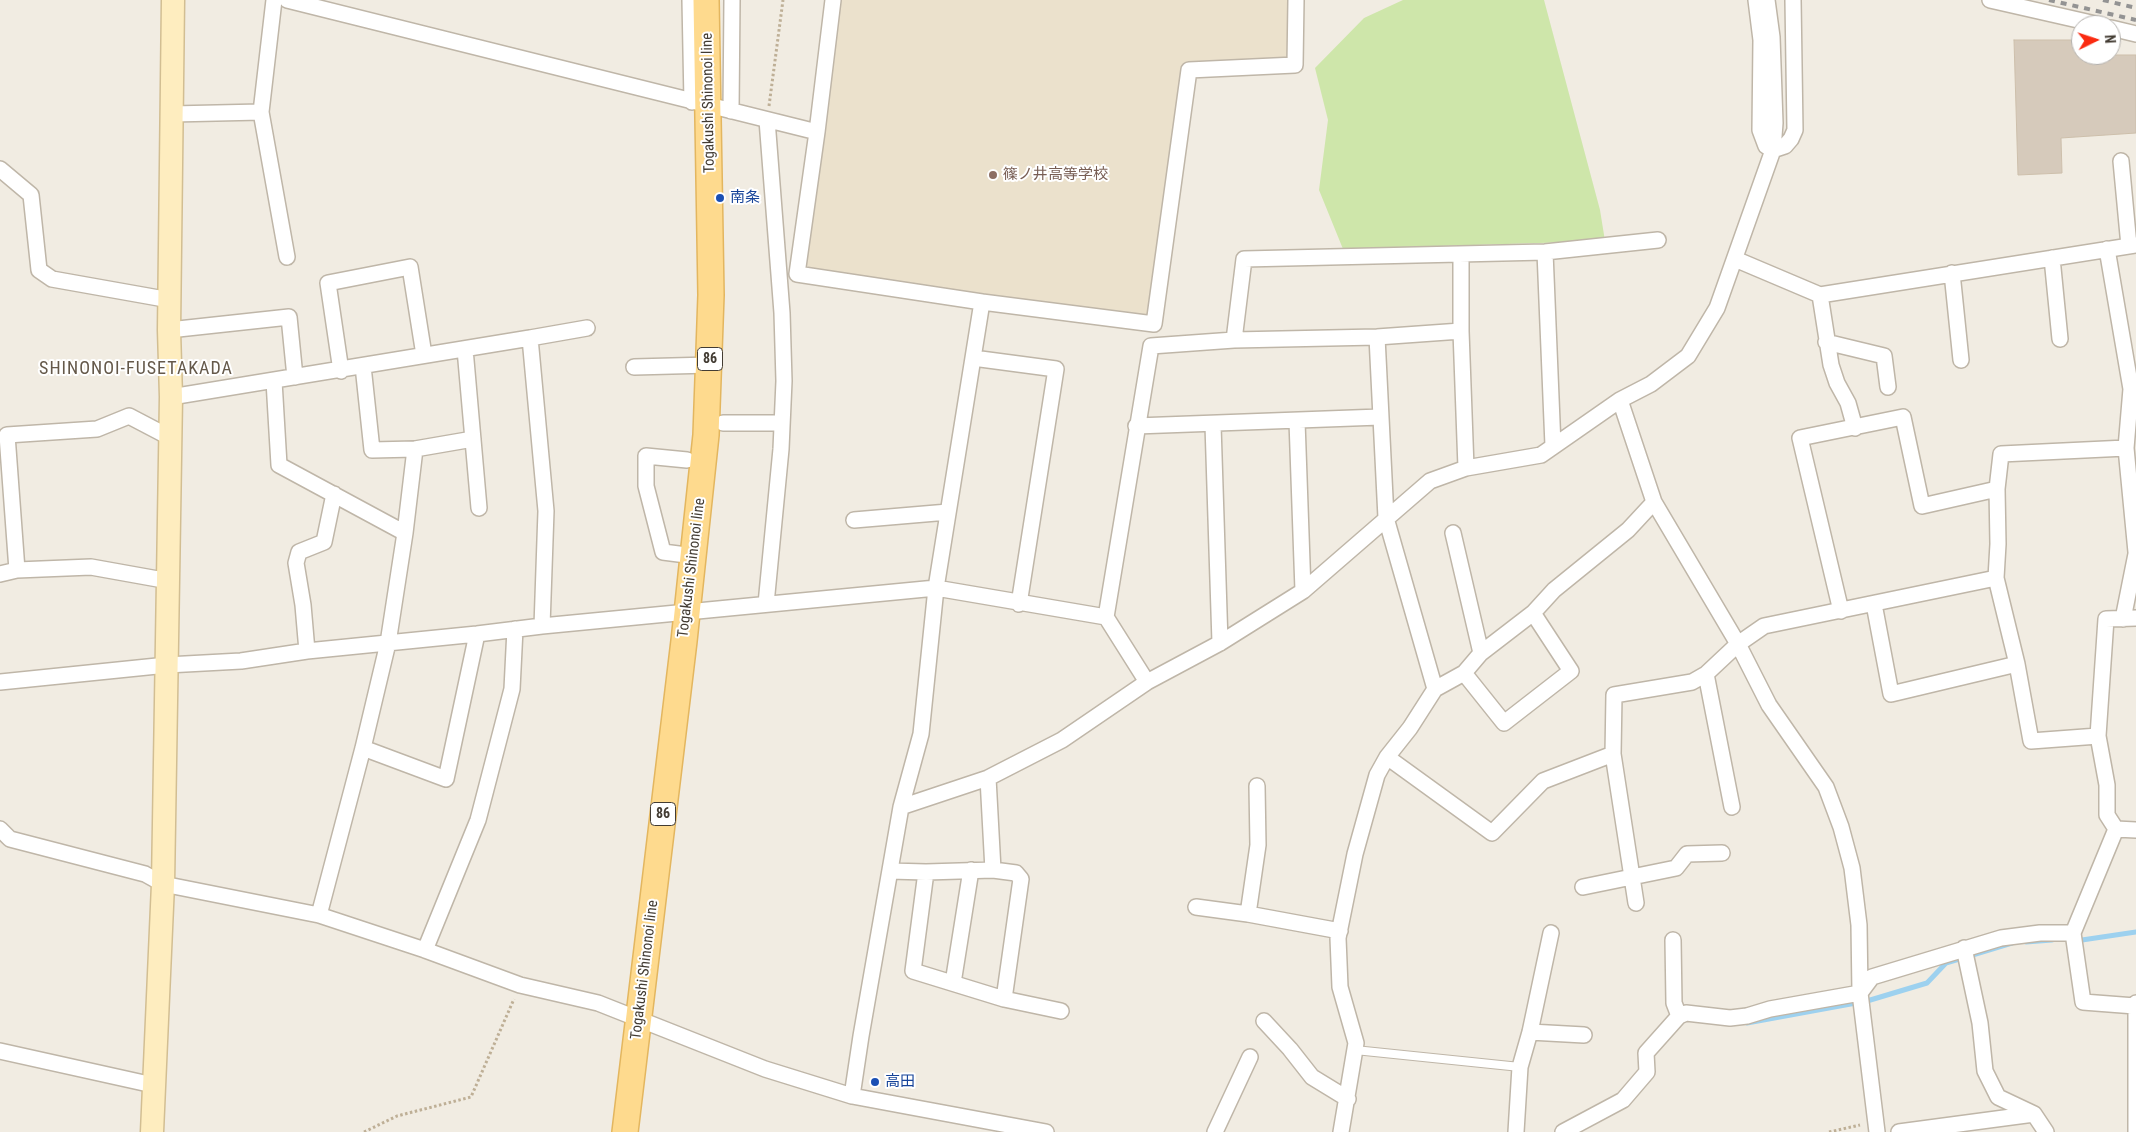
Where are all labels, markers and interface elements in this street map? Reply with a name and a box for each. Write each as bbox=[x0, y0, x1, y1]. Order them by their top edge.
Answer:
north arrow bbox=[2071, 15, 2121, 65]
street label: Togakushi Shinonoi line bbox=[699, 33, 719, 173]
text: N bbox=[2102, 34, 2118, 44]
place label: 篠ノ井高等学校 bbox=[1003, 166, 1108, 184]
marker: 篠ノ井高等学校 bbox=[987, 169, 999, 181]
place label: 南条 bbox=[730, 189, 760, 207]
marker: 南条 bbox=[714, 192, 726, 204]
road number: 86 bbox=[698, 348, 722, 370]
district label: SHINONOI-FUSETAKADA bbox=[37, 358, 235, 380]
street label: Togakushi Shinonoi line bbox=[675, 497, 709, 639]
road number: 86 bbox=[650, 802, 676, 826]
street label: Togakushi Shinonoi line bbox=[628, 899, 662, 1041]
place label: 高田 bbox=[885, 1073, 915, 1091]
marker: 高田 bbox=[869, 1076, 881, 1088]

